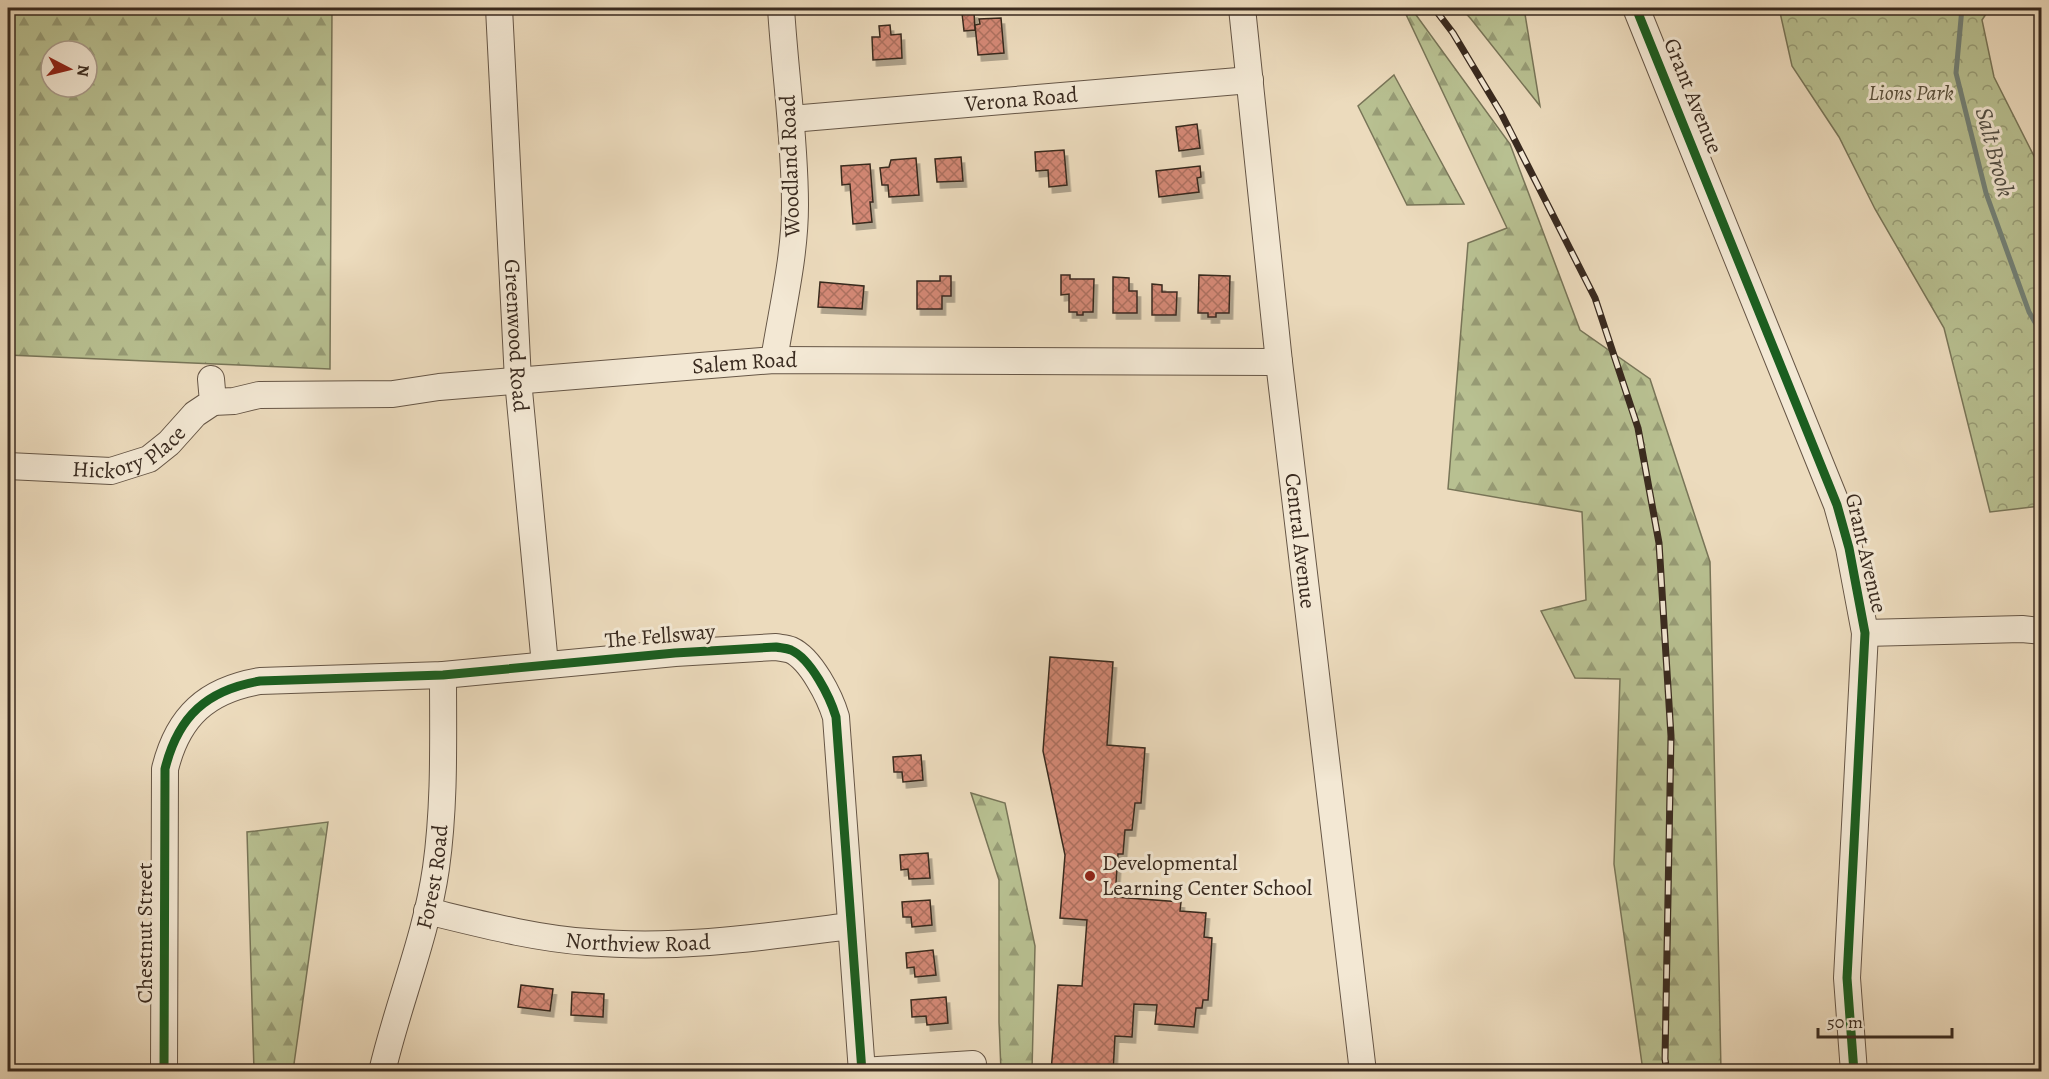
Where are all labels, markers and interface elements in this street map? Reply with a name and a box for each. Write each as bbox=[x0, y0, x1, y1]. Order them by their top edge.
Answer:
street label: Grant Avenue bbox=[1656, 34, 1730, 158]
north arrow bbox=[39, 39, 99, 99]
text: N bbox=[71, 64, 95, 78]
park label: Lions Park bbox=[1868, 78, 1954, 108]
street label: Verona Road bbox=[962, 80, 1079, 119]
street label: Woodland Road bbox=[773, 94, 808, 239]
water label: Salt Brook bbox=[1968, 104, 2022, 201]
street label: Greenwood Road bbox=[497, 258, 536, 413]
street label: Salem Road bbox=[691, 345, 798, 382]
street label: Hickory Place bbox=[72, 419, 193, 486]
street label: Central Avenue bbox=[1277, 471, 1323, 610]
street label: Grant Avenue bbox=[1838, 490, 1894, 616]
street label: The Fellsway bbox=[604, 616, 717, 656]
street label: Forest Road bbox=[409, 823, 456, 932]
place label: Developmental Learning Center School bbox=[1102, 848, 1312, 903]
street label: Chestnut Street bbox=[130, 862, 160, 1004]
marker: Developmental Learning Center School bbox=[1083, 869, 1097, 883]
street label: Northview Road bbox=[564, 925, 711, 960]
scale bar bbox=[1818, 1001, 1952, 1039]
text: 50 m bbox=[1827, 1010, 1863, 1034]

